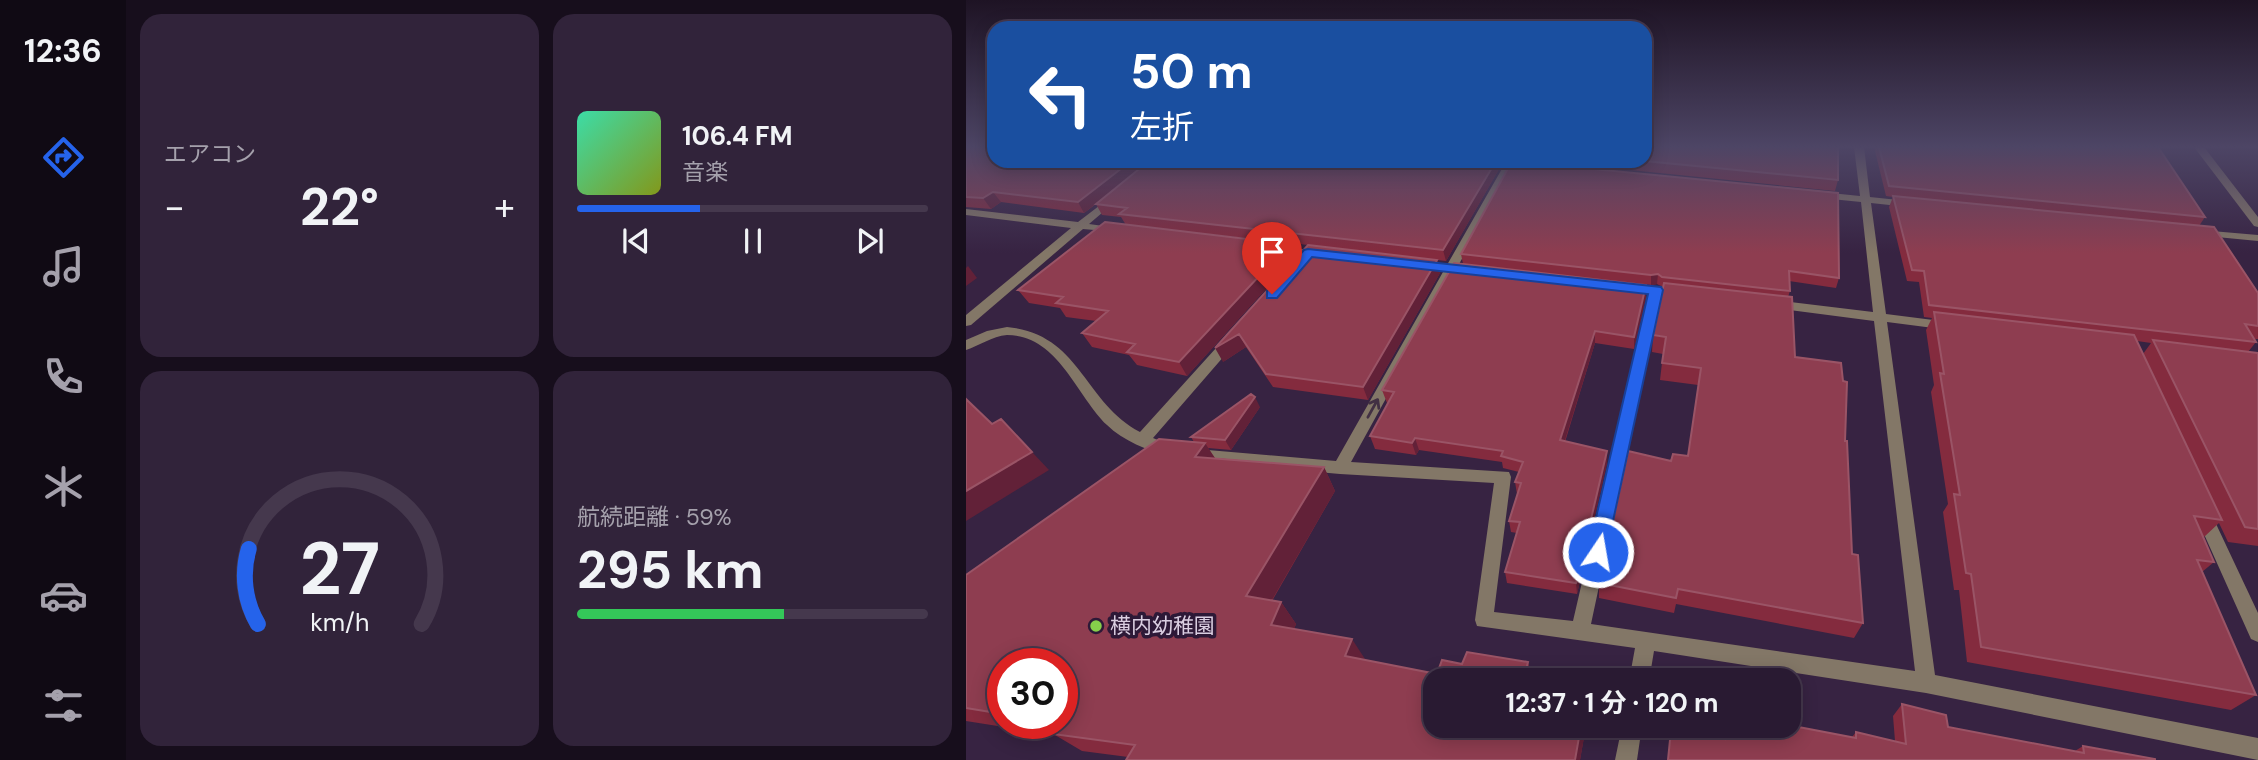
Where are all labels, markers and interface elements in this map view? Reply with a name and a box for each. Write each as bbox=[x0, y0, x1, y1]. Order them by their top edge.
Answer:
text: 12:36 bbox=[24, 30, 102, 72]
text: 50 m bbox=[1130, 39, 1253, 103]
icon: left bbox=[1015, 49, 1106, 140]
text: 左折 bbox=[1130, 106, 1194, 148]
text: 106.4 FM bbox=[682, 119, 792, 153]
icon: directions bbox=[39, 133, 88, 182]
text: エアコン bbox=[164, 139, 256, 169]
text: 音楽 bbox=[682, 157, 728, 187]
text: 22° bbox=[300, 173, 379, 241]
text: − bbox=[164, 182, 185, 232]
text: + bbox=[494, 182, 515, 232]
icon: previous bbox=[617, 222, 655, 260]
icon: pause bbox=[734, 222, 772, 260]
icon: next bbox=[851, 222, 889, 260]
pin bbox=[1242, 222, 1302, 294]
icon: arrive bbox=[1253, 233, 1291, 271]
icon: music bbox=[39, 242, 88, 291]
icon: phone bbox=[39, 352, 88, 401]
one-way arrow bbox=[1367, 398, 1380, 419]
icon: climate bbox=[39, 462, 88, 511]
text: 航続距離 · 59% bbox=[577, 502, 732, 532]
position arrow bbox=[1561, 515, 1635, 589]
text: 27 bbox=[299, 523, 380, 618]
text: 295 km bbox=[577, 536, 763, 604]
icon: car bbox=[39, 571, 88, 620]
text: km/h bbox=[310, 606, 369, 639]
place label: 横内幼稚園 bbox=[1110, 612, 1215, 640]
marker: 横内幼稚園 bbox=[1088, 618, 1104, 634]
speed limit sign: 30 bbox=[987, 648, 1078, 739]
icon: filters bbox=[39, 681, 88, 730]
text: 12:37 · 1 分 · 120 m bbox=[1506, 686, 1718, 720]

